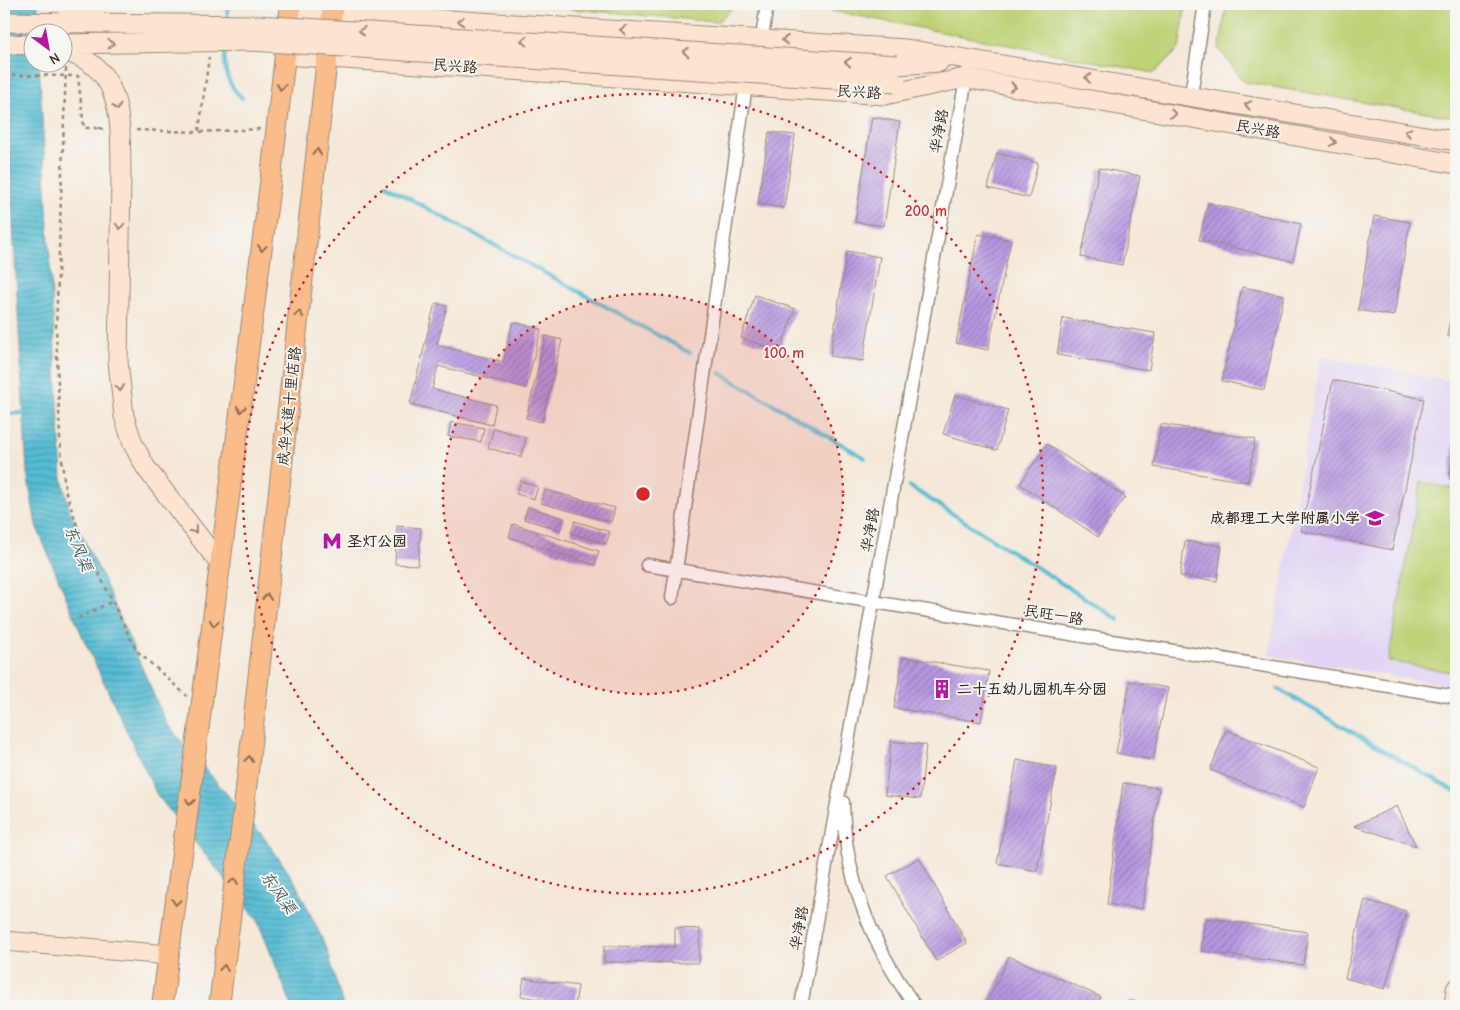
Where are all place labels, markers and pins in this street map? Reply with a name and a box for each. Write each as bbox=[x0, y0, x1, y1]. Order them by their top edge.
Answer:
centre of rings bbox=[634, 485, 652, 503]
school or university icon: 成都理工大学附属小学 bbox=[1364, 507, 1386, 529]
place label: 成都理工大学附属小学 bbox=[1210, 509, 1360, 527]
metro station icon: 圣灯公园 bbox=[321, 530, 343, 552]
place label: 圣灯公园 bbox=[347, 532, 407, 550]
building icon: 二十五幼儿园机车分园 bbox=[931, 678, 953, 700]
place label: 二十五幼儿园机车分园 bbox=[957, 680, 1107, 698]

